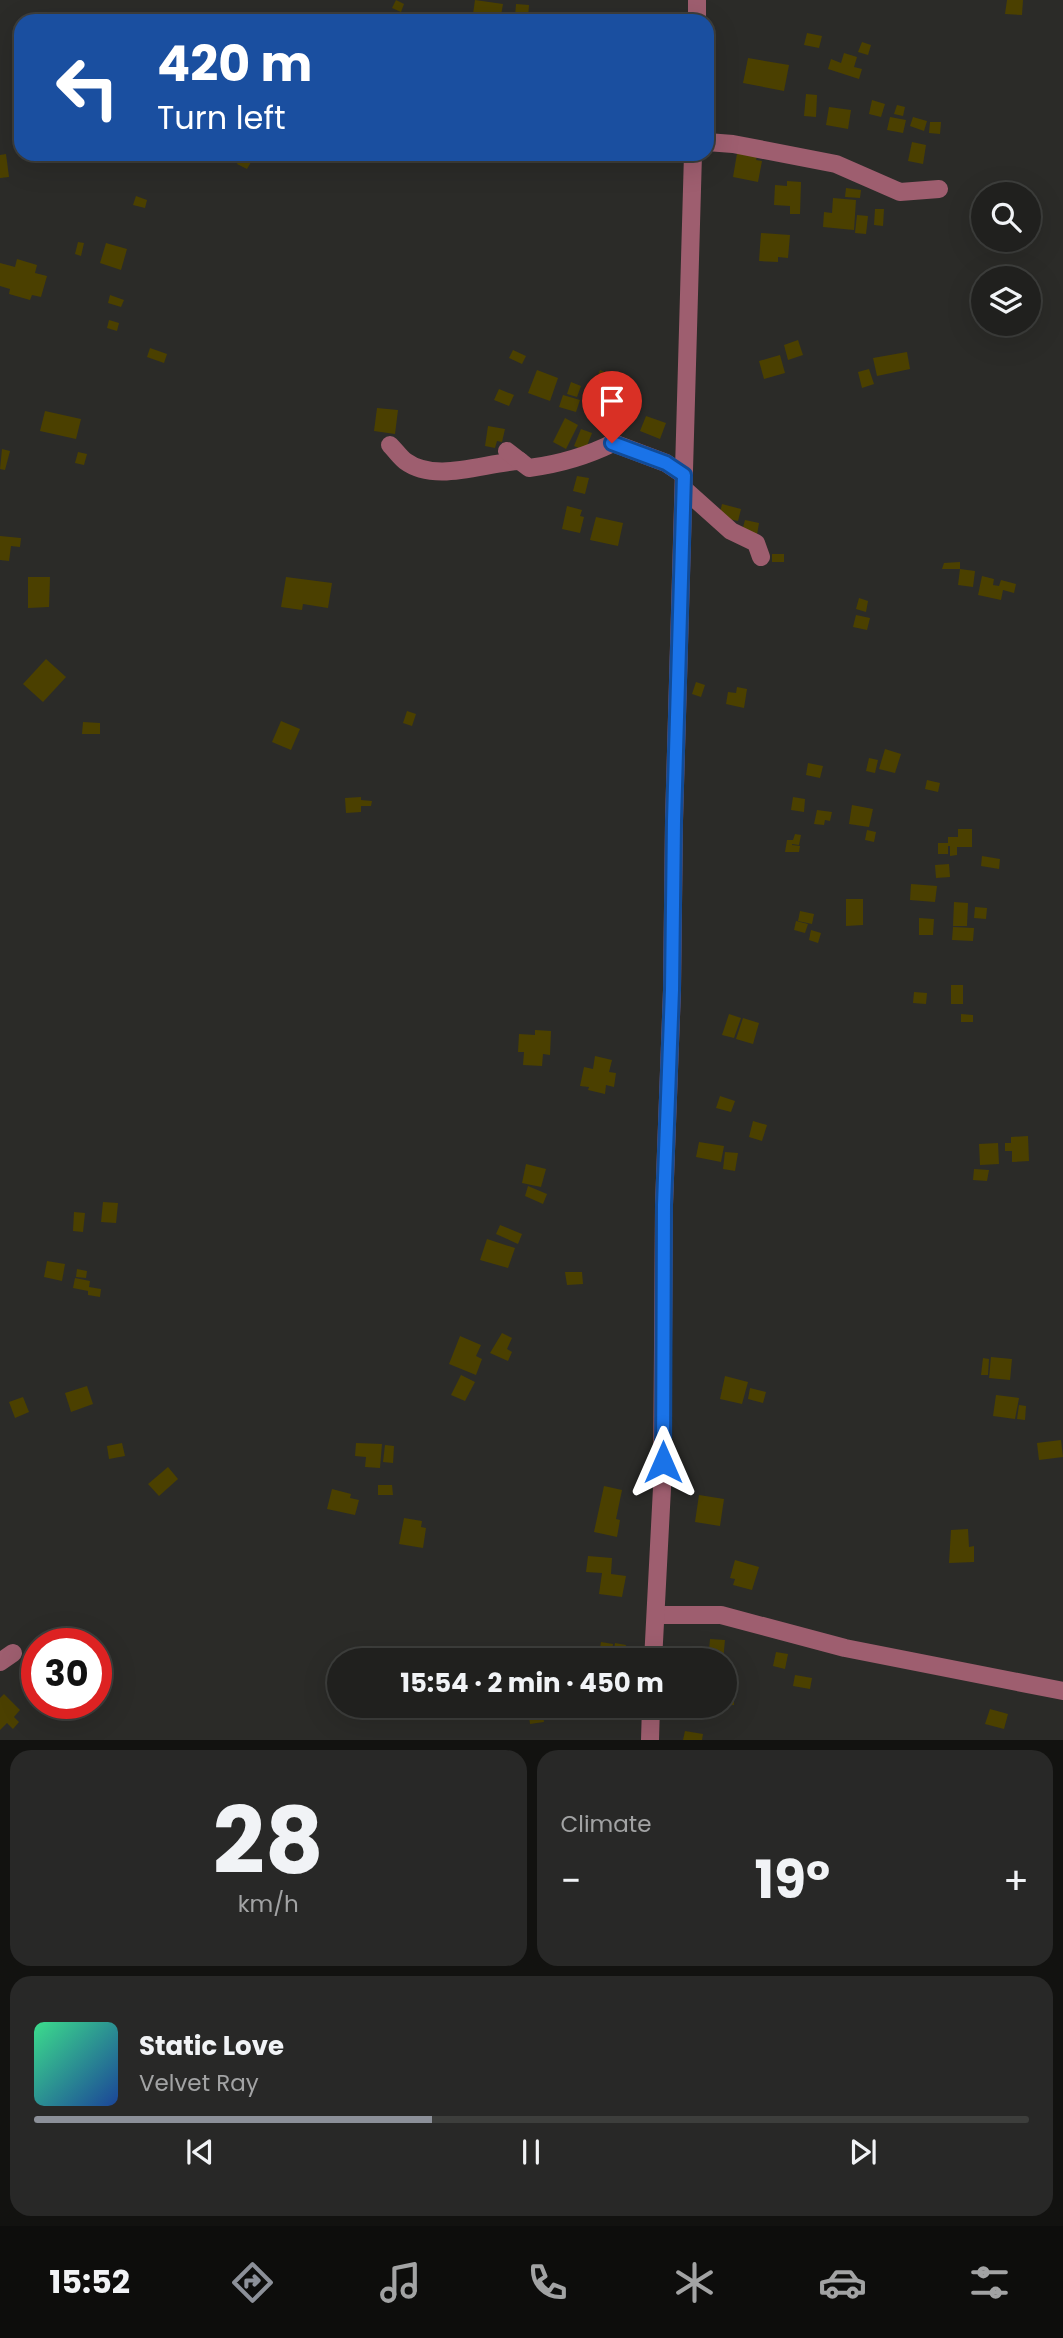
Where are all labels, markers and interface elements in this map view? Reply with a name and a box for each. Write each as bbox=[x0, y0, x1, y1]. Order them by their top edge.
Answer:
text: 420 m bbox=[157, 30, 312, 98]
icon: left bbox=[42, 42, 133, 133]
text: Turn left bbox=[157, 95, 286, 140]
map controls bbox=[971, 182, 1041, 336]
button: search bbox=[971, 182, 1041, 252]
button: layers bbox=[971, 266, 1041, 336]
pin bbox=[582, 371, 642, 443]
icon: arrive bbox=[593, 382, 631, 420]
position arrow bbox=[626, 1425, 700, 1499]
speed limit sign: 30 bbox=[21, 1628, 112, 1719]
text: 15:54 · 2 min · 450 m bbox=[400, 1665, 664, 1701]
text: 28 bbox=[213, 1777, 324, 1905]
text: Climate bbox=[561, 1808, 651, 1840]
text: 19° bbox=[754, 1843, 830, 1916]
text: − bbox=[561, 1854, 581, 1907]
text: + bbox=[1003, 1854, 1029, 1907]
text: km/h bbox=[238, 1888, 299, 1920]
text: Static Love bbox=[139, 2028, 284, 2064]
text: Velvet Ray bbox=[139, 2067, 259, 2099]
icon: previous bbox=[181, 2133, 219, 2171]
icon: pause bbox=[512, 2133, 550, 2171]
icon: next bbox=[844, 2133, 882, 2171]
icon: directions bbox=[228, 2258, 277, 2307]
icon: music bbox=[376, 2258, 425, 2307]
icon: phone bbox=[523, 2258, 572, 2307]
icon: climate bbox=[670, 2258, 719, 2307]
icon: car bbox=[818, 2258, 867, 2307]
icon: filters bbox=[965, 2258, 1014, 2307]
text: 15:52 bbox=[49, 2259, 130, 2304]

